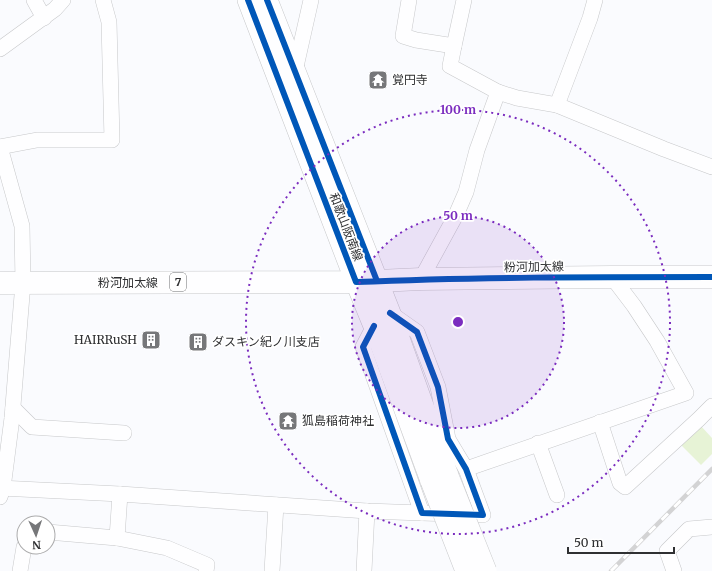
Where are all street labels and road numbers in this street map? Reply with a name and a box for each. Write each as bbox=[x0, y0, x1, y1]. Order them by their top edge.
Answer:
street label: 和歌山阪南線 bbox=[327, 191, 366, 263]
street label: 粉河加太線 bbox=[504, 258, 564, 275]
road number: 7 bbox=[170, 273, 186, 291]
street label: 粉河加太線 bbox=[98, 275, 158, 290]

